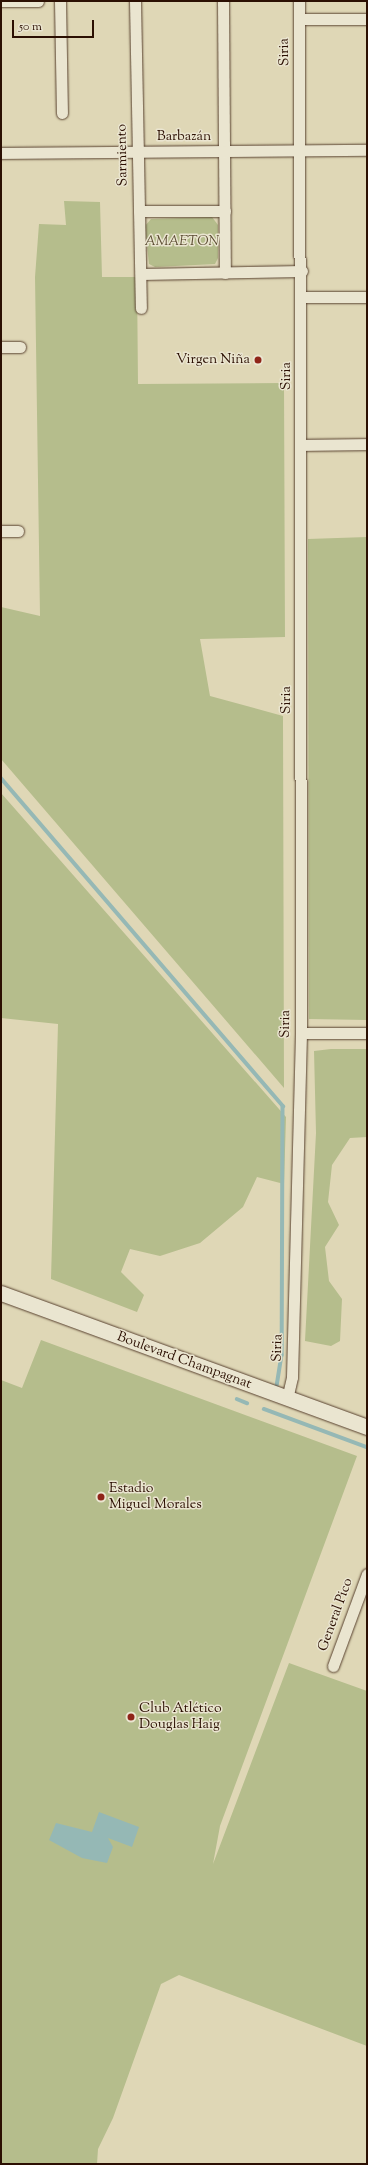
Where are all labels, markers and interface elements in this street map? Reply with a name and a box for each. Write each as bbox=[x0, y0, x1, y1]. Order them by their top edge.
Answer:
scale bar bbox=[14, 12, 96, 38]
text: 50 m bbox=[19, 18, 42, 36]
street label: Siria bbox=[276, 38, 294, 66]
street label: Sarmiento bbox=[114, 124, 132, 186]
street label: Barbazán bbox=[157, 129, 211, 145]
park label: AMAETON bbox=[145, 234, 219, 250]
place label: Virgen Niña bbox=[176, 352, 250, 368]
marker: Virgen Niña bbox=[253, 355, 263, 365]
street label: Siria bbox=[279, 362, 295, 390]
street label: Siria bbox=[279, 686, 295, 714]
street label: Siria bbox=[277, 1010, 295, 1038]
street label: Boulevard Champagnat bbox=[114, 1329, 254, 1393]
street label: Siria bbox=[269, 1334, 287, 1362]
place label: Estadio Miguel Morales bbox=[109, 1481, 202, 1514]
marker: Estadio Miguel Morales bbox=[96, 1492, 106, 1502]
street label: General Pico bbox=[315, 1576, 357, 1654]
place label: Club Atlético Douglas Haig bbox=[139, 1701, 222, 1734]
marker: Club Atlético Douglas Haig bbox=[126, 1712, 136, 1722]

